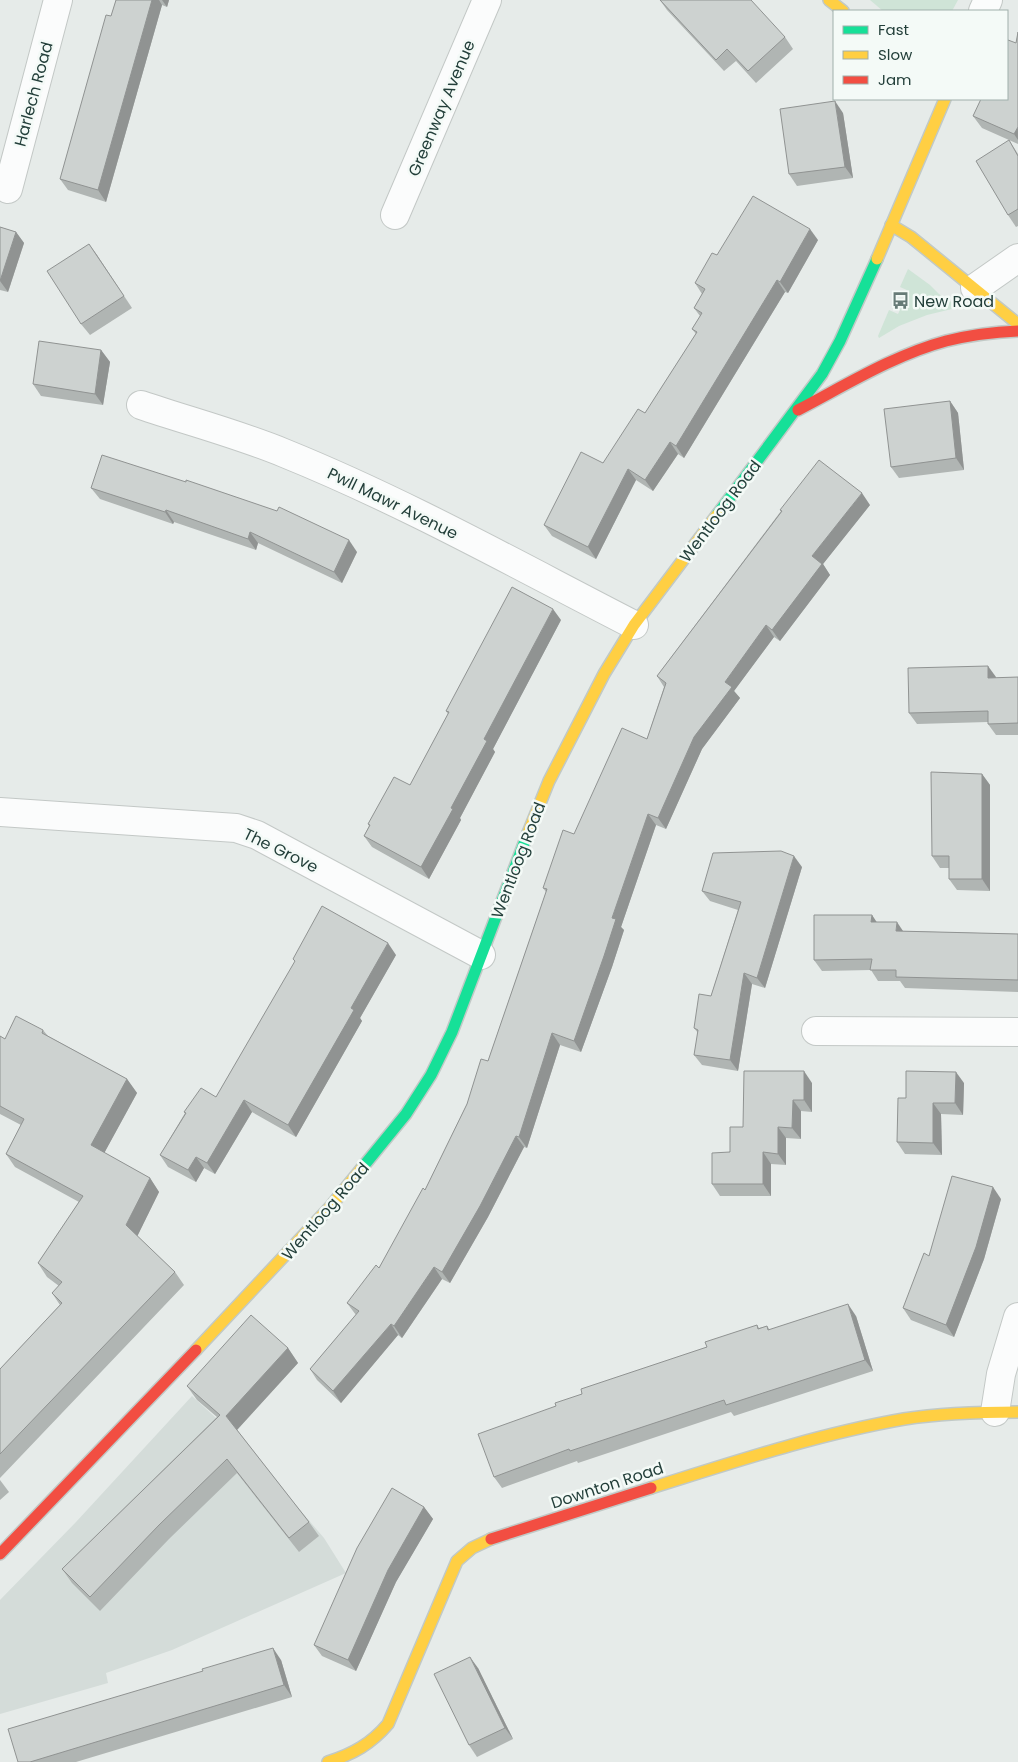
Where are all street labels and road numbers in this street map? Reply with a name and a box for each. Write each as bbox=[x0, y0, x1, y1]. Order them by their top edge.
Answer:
street label: Greenway Avenue bbox=[402, 37, 481, 180]
street label: Harlech Road bbox=[8, 39, 59, 149]
street label: Wentloog Road bbox=[674, 455, 767, 567]
street label: Pwll Mawr Avenue bbox=[324, 462, 462, 545]
street label: Wentloog Road bbox=[486, 799, 551, 922]
street label: The Grove bbox=[239, 822, 322, 878]
street label: Wentloog Road bbox=[276, 1157, 374, 1265]
street label: Downton Road bbox=[548, 1456, 666, 1515]

